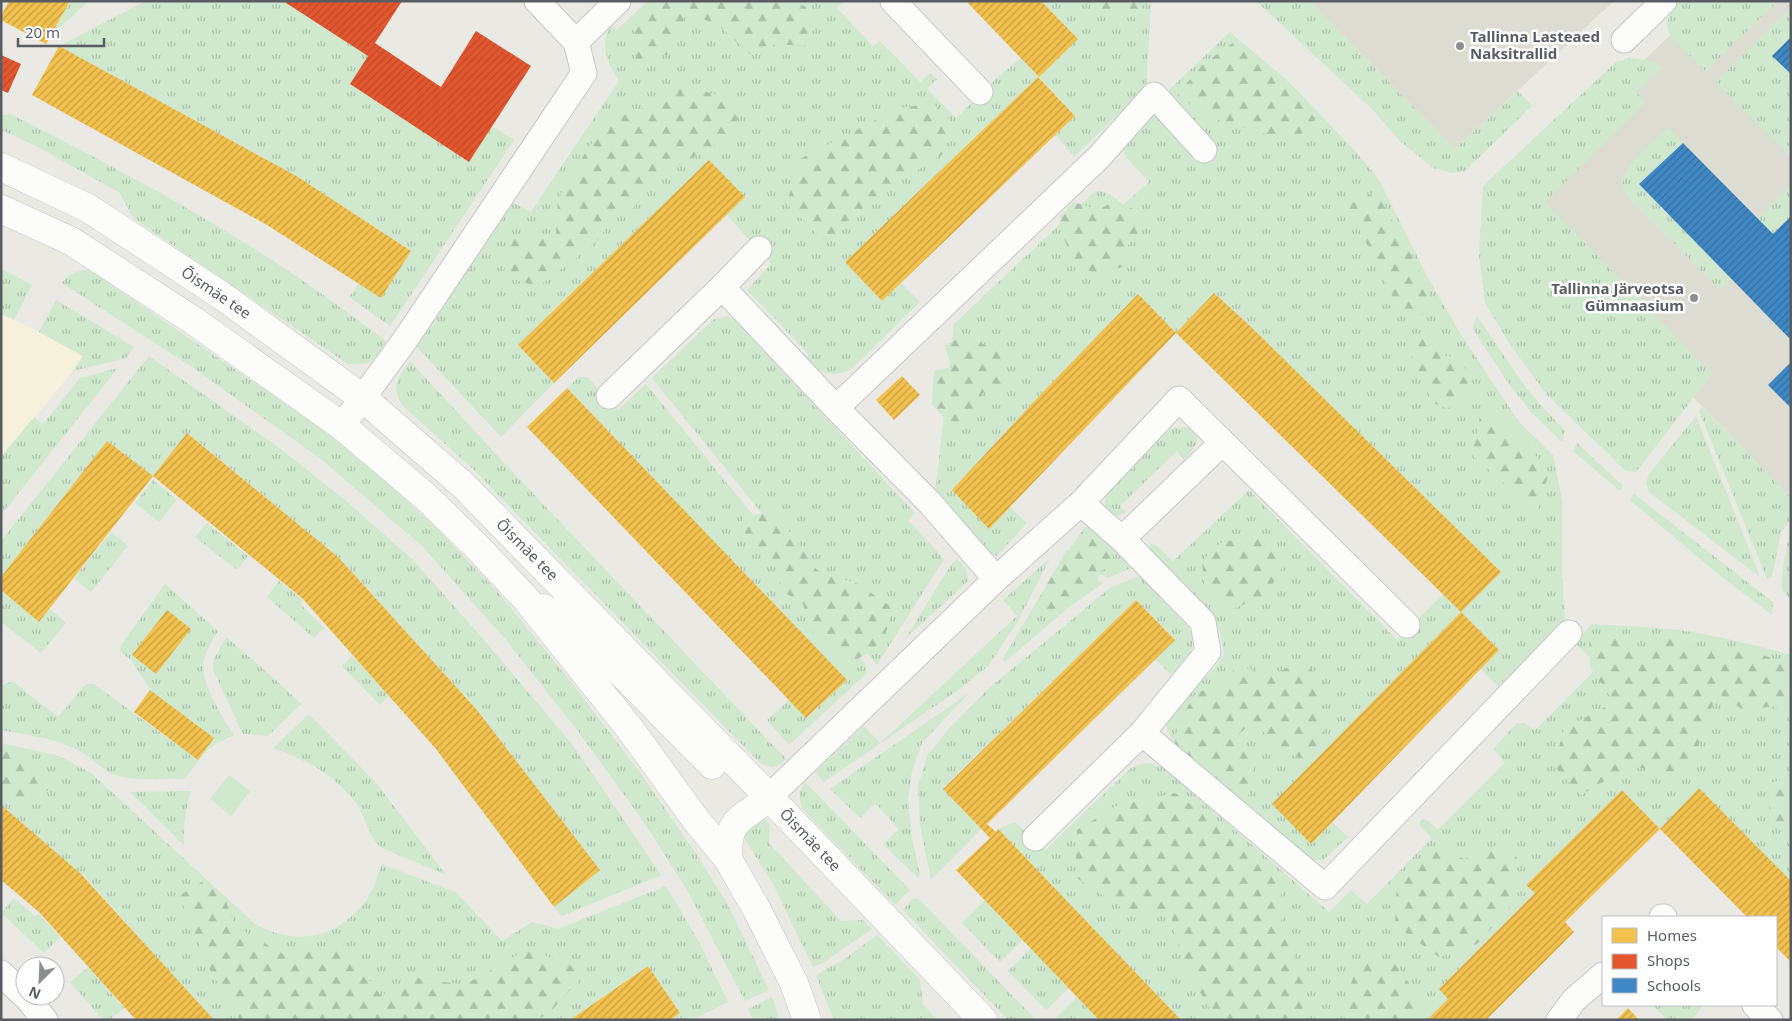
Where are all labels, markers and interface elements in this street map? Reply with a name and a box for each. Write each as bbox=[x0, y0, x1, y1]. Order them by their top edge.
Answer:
scale bar bbox=[18, 15, 104, 47]
text: 20 m bbox=[25, 22, 60, 42]
place label: Tallinna Lasteaed Naksitrallid bbox=[1470, 26, 1600, 63]
marker: Tallinna Lasteaed Naksitrallid bbox=[1454, 40, 1466, 52]
street label: Õismäe tee bbox=[178, 262, 255, 323]
place label: Tallinna Järveotsa Gümnaasium bbox=[1551, 278, 1684, 315]
marker: Tallinna Järveotsa Gümnaasium bbox=[1688, 292, 1700, 304]
street label: Õismäe tee bbox=[492, 514, 563, 585]
street label: Õismäe tee bbox=[776, 804, 846, 875]
legend bbox=[1602, 916, 1777, 1006]
text: Homes bbox=[1647, 925, 1697, 945]
text: Shops bbox=[1647, 950, 1690, 970]
north arrow bbox=[15, 956, 65, 1006]
text: Schools bbox=[1647, 975, 1701, 995]
text: N bbox=[25, 982, 44, 1004]

